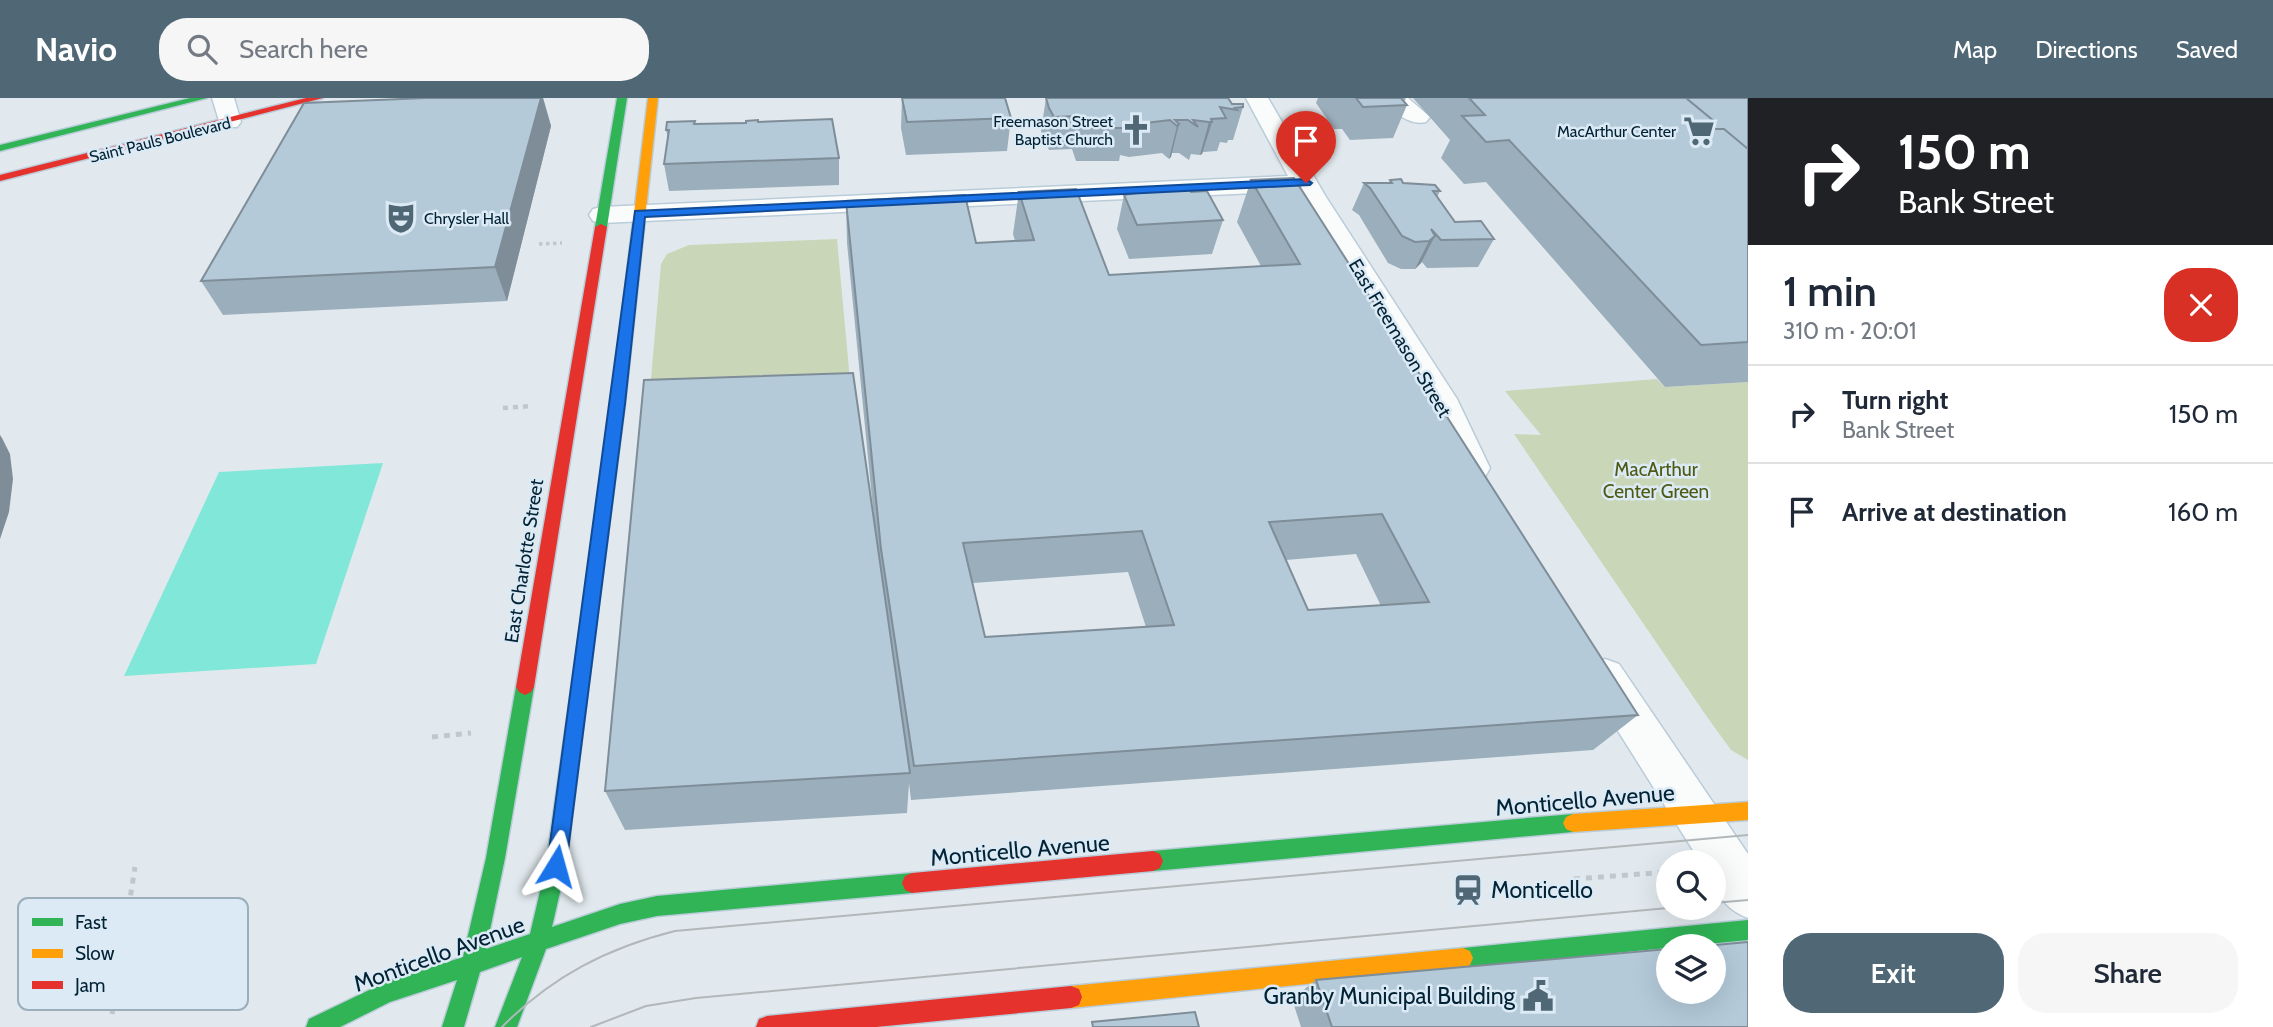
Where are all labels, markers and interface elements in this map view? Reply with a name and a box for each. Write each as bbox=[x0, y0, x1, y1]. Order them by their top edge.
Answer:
search box bbox=[159, 18, 649, 81]
text: Navio bbox=[35, 29, 117, 69]
icon: search bbox=[183, 30, 221, 68]
text: Search here bbox=[239, 33, 368, 65]
text: Map bbox=[1953, 35, 1997, 64]
text: Directions bbox=[2035, 35, 2138, 64]
text: Saved bbox=[2176, 35, 2238, 64]
pin bbox=[1276, 111, 1336, 183]
place label: Freemason Street Baptist Church bbox=[993, 112, 1114, 149]
street label: Saint Pauls Boulevard bbox=[87, 113, 233, 167]
church icon: Freemason Street Baptist Church bbox=[1119, 113, 1153, 147]
supermarket icon: MacArthur Center bbox=[1682, 114, 1716, 148]
icon: arrive bbox=[1287, 122, 1325, 160]
place label: MacArthur Center bbox=[1557, 122, 1677, 141]
text: 150 m bbox=[1898, 122, 2031, 181]
icon: right bbox=[1783, 126, 1874, 217]
text: Bank Street bbox=[1898, 182, 2054, 221]
theatre icon: Chrysler Hall bbox=[384, 201, 418, 235]
place label: Chrysler Hall bbox=[424, 209, 509, 228]
street label: East Freemason Street bbox=[1344, 255, 1457, 422]
text: 1 min bbox=[1783, 265, 1877, 317]
button: close bbox=[2164, 268, 2238, 342]
text: 310 m · 20:01 bbox=[1783, 317, 1917, 345]
text: Turn right bbox=[1842, 384, 1948, 416]
icon: right bbox=[1783, 395, 1821, 433]
text: 150 m bbox=[2169, 398, 2238, 430]
text: Bank Street bbox=[1842, 416, 1954, 444]
park label: MacArthur Center Green bbox=[1603, 458, 1709, 503]
street label: East Charlotte Street bbox=[500, 477, 548, 645]
icon: arrive bbox=[1783, 493, 1821, 531]
text: Arrive at destination bbox=[1842, 496, 2067, 528]
text: 160 m bbox=[2168, 496, 2238, 528]
street label: Monticello Avenue bbox=[1494, 778, 1676, 822]
street label: Monticello Avenue bbox=[929, 828, 1111, 872]
position arrow bbox=[519, 829, 593, 903]
map controls bbox=[1656, 850, 1726, 1004]
button: search bbox=[1656, 850, 1726, 920]
station icon: Monticello bbox=[1451, 873, 1485, 907]
place label: Monticello bbox=[1491, 876, 1593, 904]
legend bbox=[18, 898, 248, 1010]
street label: Monticello Avenue bbox=[350, 910, 529, 998]
text: Fast bbox=[75, 911, 108, 934]
button: Exit bbox=[1783, 933, 2004, 1013]
button: Share bbox=[2018, 933, 2238, 1013]
button: layers bbox=[1656, 934, 1726, 1004]
text: Slow bbox=[75, 942, 115, 965]
text: Jam bbox=[74, 974, 105, 997]
public building icon: Granby Municipal Building bbox=[1521, 979, 1555, 1013]
place label: Granby Municipal Building bbox=[1264, 982, 1516, 1010]

